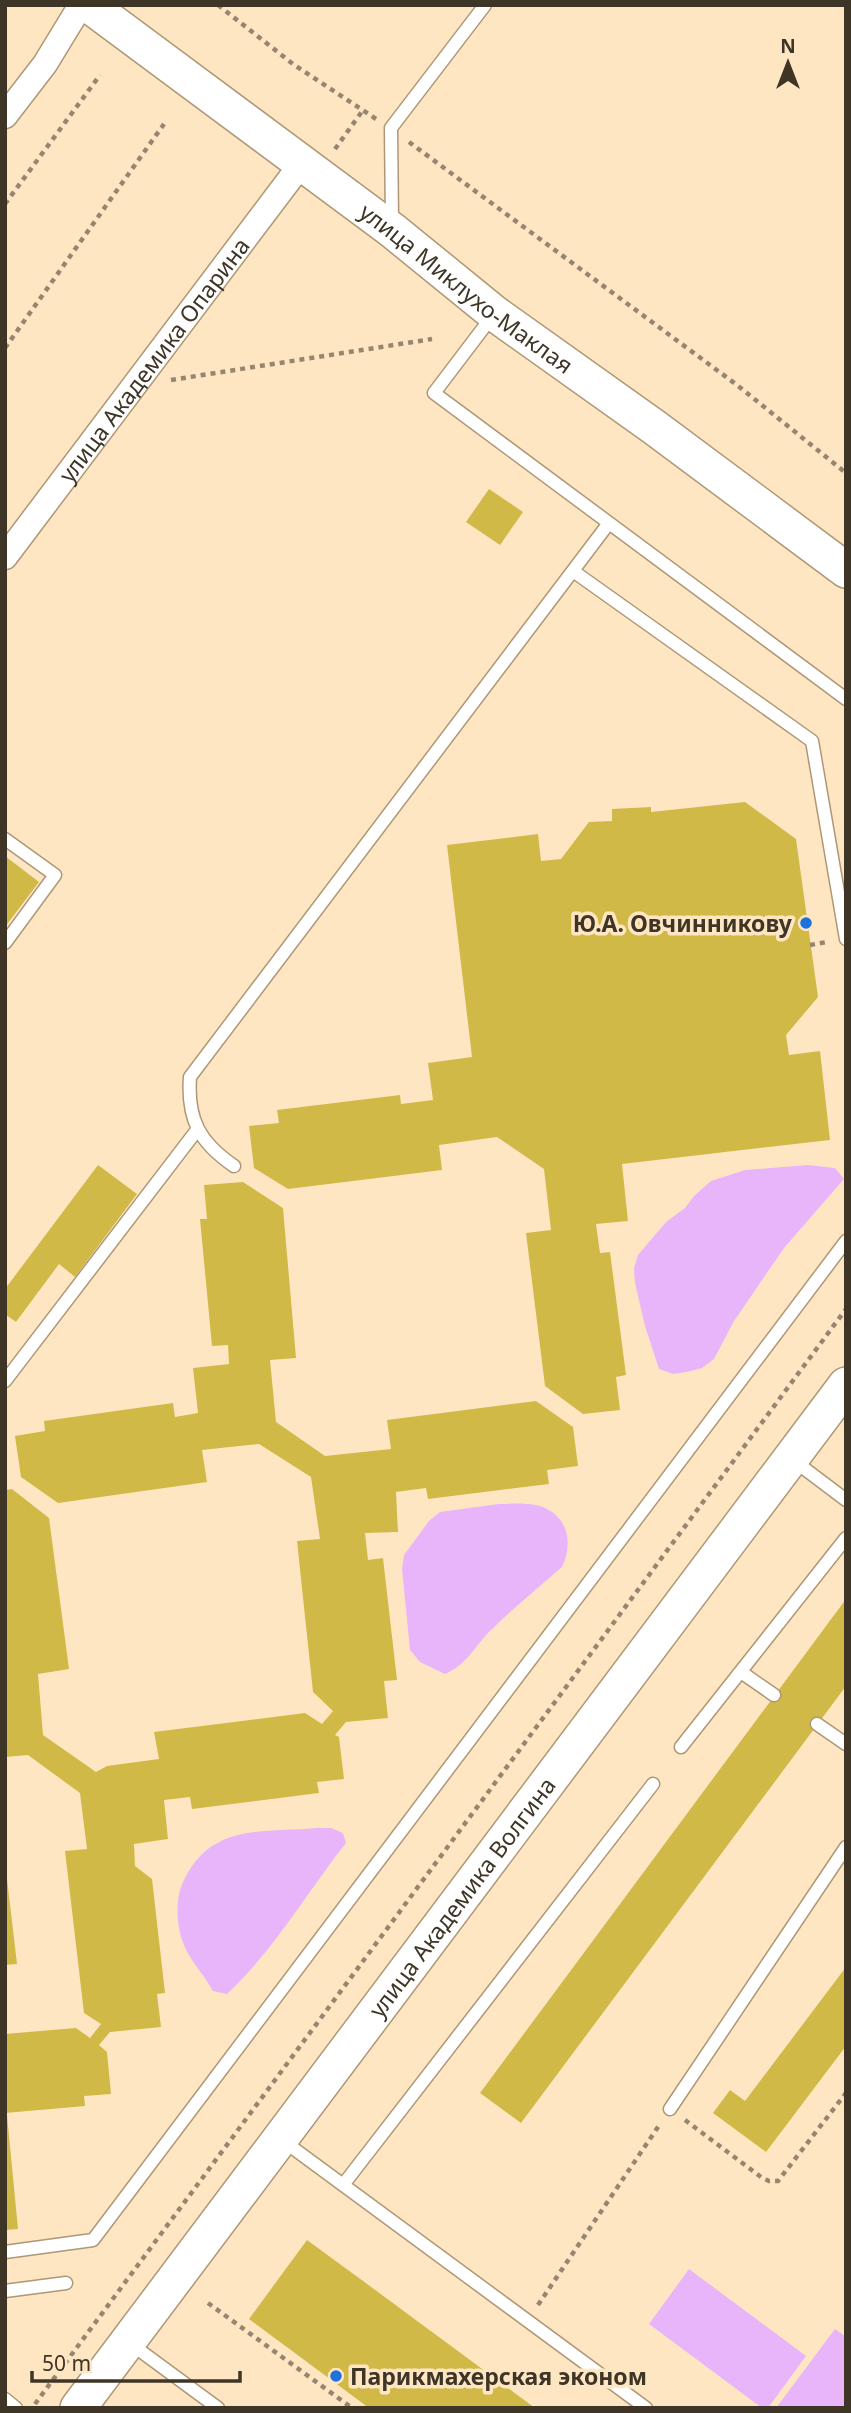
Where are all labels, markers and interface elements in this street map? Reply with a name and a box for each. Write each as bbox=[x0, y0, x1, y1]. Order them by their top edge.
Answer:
north arrow bbox=[753, 28, 823, 98]
text: N bbox=[780, 33, 796, 59]
street label: улица Миклухо-Маклая bbox=[353, 196, 580, 381]
street label: улица Академика Опарина bbox=[51, 231, 256, 489]
place label: Ю.А. Овчинникову bbox=[573, 907, 793, 939]
marker: Ю.А. Овчинникову bbox=[798, 915, 814, 931]
street label: улица Академика Волгина bbox=[361, 1770, 562, 2024]
scale bar bbox=[32, 2340, 240, 2384]
text: 50 m bbox=[42, 2349, 91, 2377]
place label: Парикмахерская эконом bbox=[350, 2360, 647, 2392]
marker: Парикмахерская эконом bbox=[328, 2368, 344, 2384]

